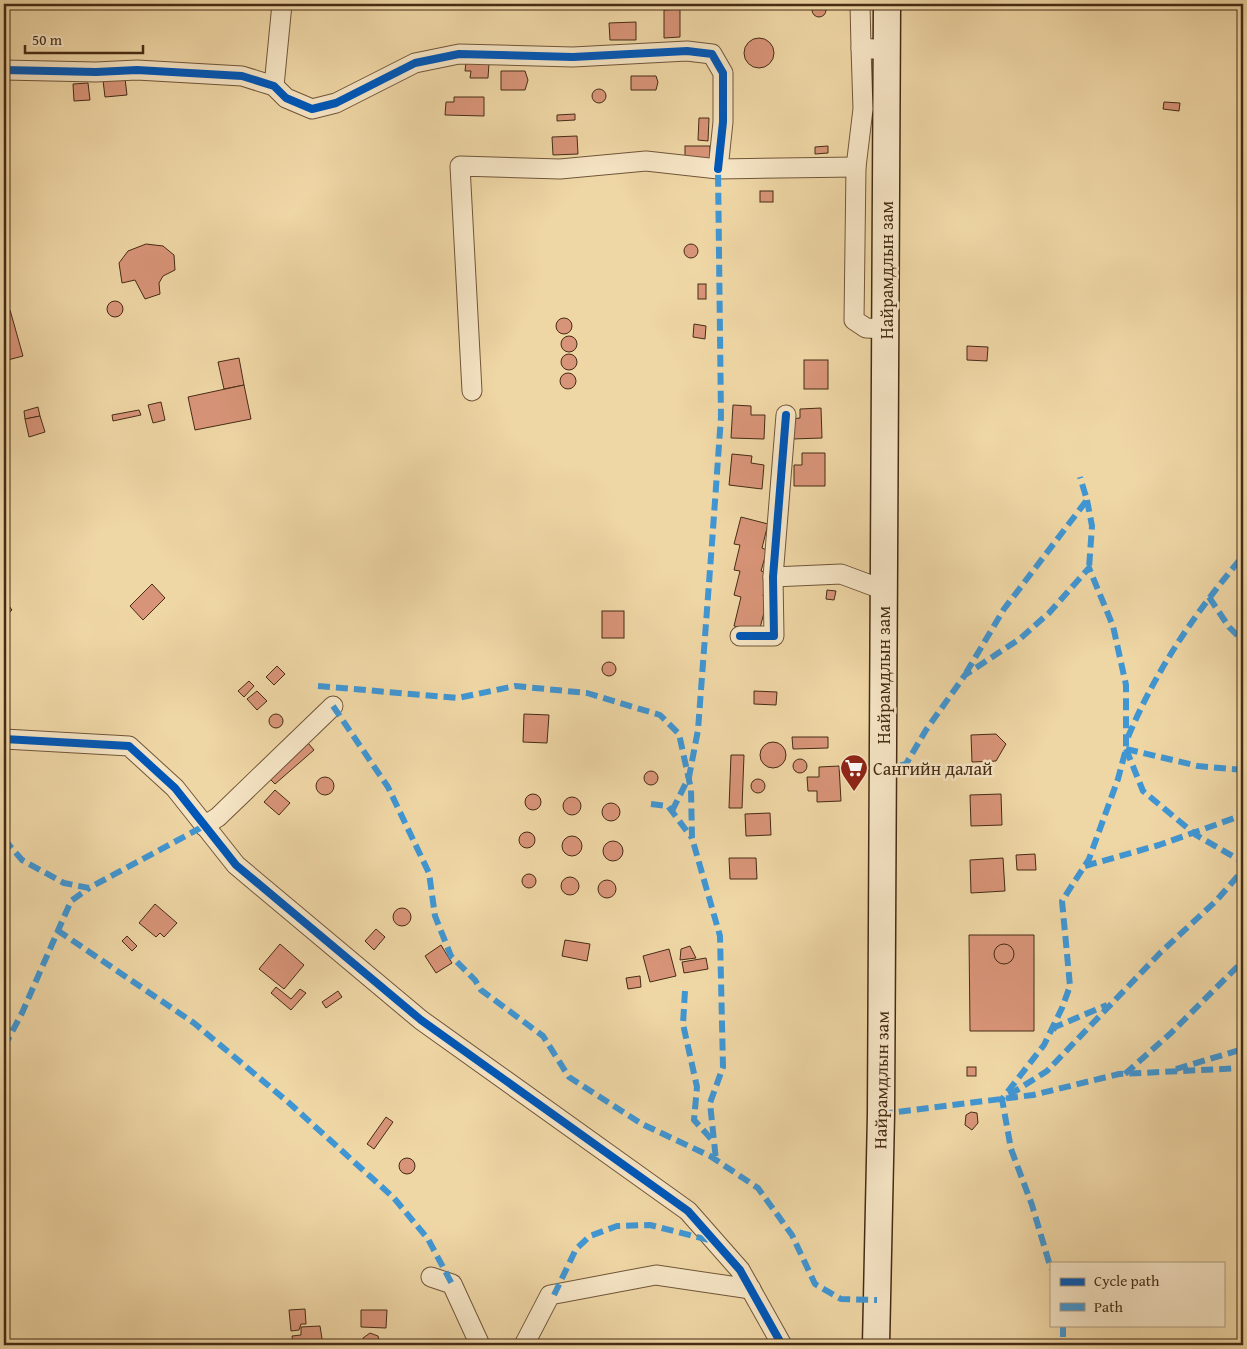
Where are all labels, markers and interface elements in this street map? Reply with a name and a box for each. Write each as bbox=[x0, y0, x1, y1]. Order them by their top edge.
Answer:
scale bar bbox=[25, 22, 142, 54]
text: 50 m bbox=[32, 29, 63, 50]
street label: Найрамдлын зам bbox=[873, 201, 900, 339]
street label: Найрамдлын зам bbox=[870, 606, 897, 744]
supermarket icon: Сангийн далай bbox=[839, 753, 869, 792]
place label: Сангийн далай bbox=[873, 755, 993, 782]
street label: Найрамдлын зам bbox=[866, 1010, 896, 1149]
legend bbox=[1050, 1262, 1224, 1326]
text: Cycle path bbox=[1094, 1270, 1160, 1291]
text: Path bbox=[1094, 1296, 1123, 1317]

